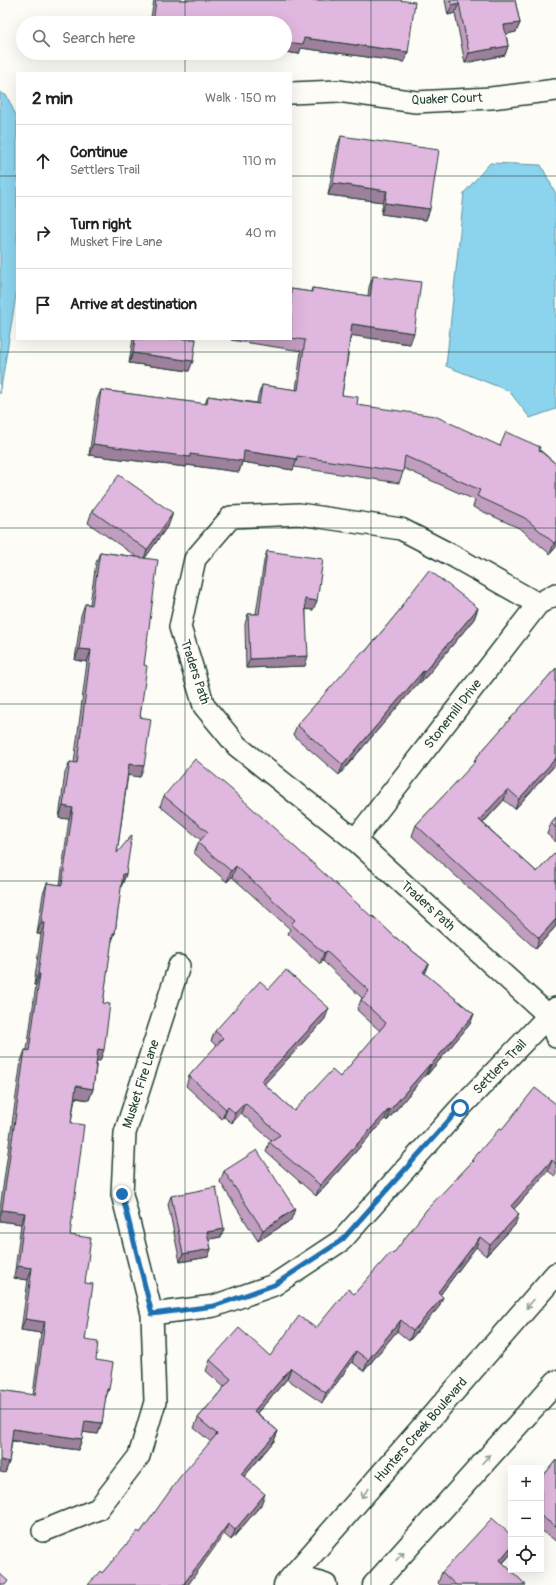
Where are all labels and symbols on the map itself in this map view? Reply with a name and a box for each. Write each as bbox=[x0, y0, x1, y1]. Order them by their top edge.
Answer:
street label: Quaker Court bbox=[411, 90, 484, 108]
street label: Traders Path bbox=[177, 638, 213, 706]
street label: Stonemill Drive bbox=[421, 676, 486, 752]
street label: Traders Path bbox=[398, 878, 458, 934]
street label: Settlers Trail bbox=[470, 1036, 530, 1098]
street label: Musket Fire Lane bbox=[119, 1037, 163, 1130]
route start bbox=[451, 1099, 469, 1117]
route end bbox=[113, 1185, 131, 1203]
one-way arrow bbox=[526, 1298, 535, 1309]
street label: Hunters Creek Boulevard bbox=[371, 1374, 471, 1486]
one-way arrow bbox=[482, 1454, 491, 1464]
one-way arrow bbox=[361, 1488, 370, 1499]
one-way arrow bbox=[395, 1551, 404, 1561]

